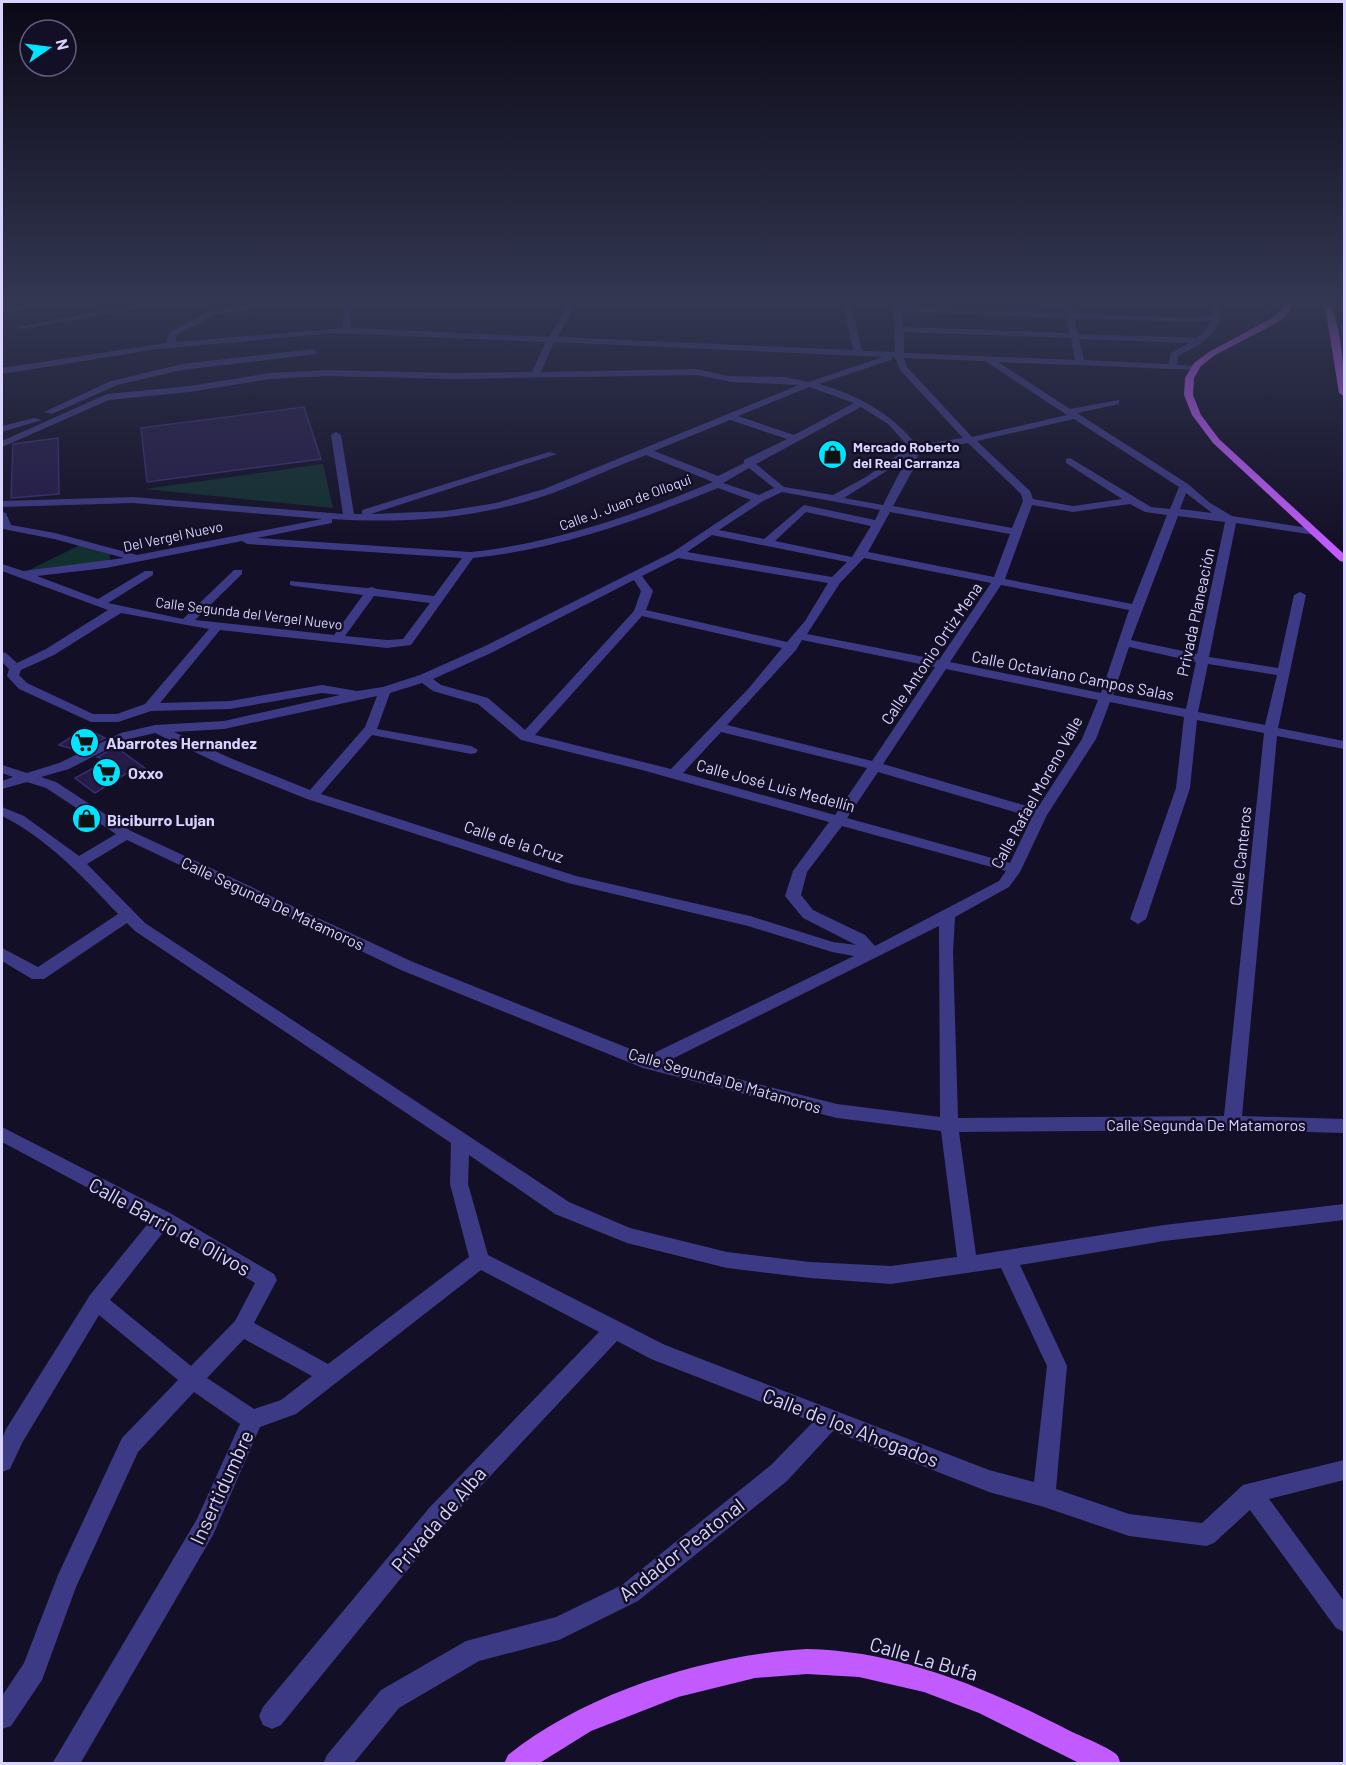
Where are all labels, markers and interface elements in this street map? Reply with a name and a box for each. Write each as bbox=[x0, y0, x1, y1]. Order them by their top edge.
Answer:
north arrow bbox=[18, 18, 78, 78]
text: N bbox=[53, 37, 74, 52]
shop icon: Mercado Roberto del Real Carranza bbox=[816, 438, 848, 470]
place label: Mercado Roberto del Real Carranza bbox=[853, 438, 960, 471]
street label: Calle J. Juan de Olloqui bbox=[557, 470, 693, 534]
street label: Del Vergel Nuevo bbox=[122, 517, 224, 555]
street label: Privada Planeación bbox=[1172, 546, 1218, 678]
street label: Calle Antonio Ortiz Mena bbox=[876, 578, 986, 728]
street label: Calle Segunda del Vergel Nuevo bbox=[155, 593, 343, 633]
street label: Calle Octaviano Campos Salas bbox=[970, 646, 1176, 704]
street label: Calle Rafael Moreno Valle bbox=[986, 712, 1086, 872]
supermarket icon: Abarrotes Hernandez bbox=[69, 726, 101, 758]
place label: Abarrotes Hernandez bbox=[106, 733, 257, 752]
street label: Calle José Luis Medellín bbox=[695, 755, 857, 815]
supermarket icon: Oxxo bbox=[91, 756, 123, 788]
place label: Oxxo bbox=[128, 763, 164, 782]
shop icon: Biciburro Lujan bbox=[70, 803, 102, 835]
street label: Calle Canteros bbox=[1225, 806, 1255, 906]
place label: Biciburro Lujan bbox=[107, 810, 215, 829]
street label: Calle de la Cruz bbox=[462, 816, 566, 866]
street label: Calle Segunda De Matamoros bbox=[179, 852, 367, 954]
street label: Calle Segunda De Matamoros bbox=[626, 1043, 824, 1117]
street label: Calle Segunda De Matamoros bbox=[1106, 1115, 1306, 1134]
street label: Calle Barrio de Olivos bbox=[85, 1172, 255, 1280]
street label: Calle de los Ahogados bbox=[759, 1382, 943, 1472]
street label: Insertidumbre bbox=[184, 1426, 258, 1548]
street label: Privada de Alba bbox=[386, 1461, 490, 1577]
street label: Andador Peatonal bbox=[613, 1493, 749, 1605]
street label: Calle La Bufa bbox=[867, 1631, 981, 1685]

